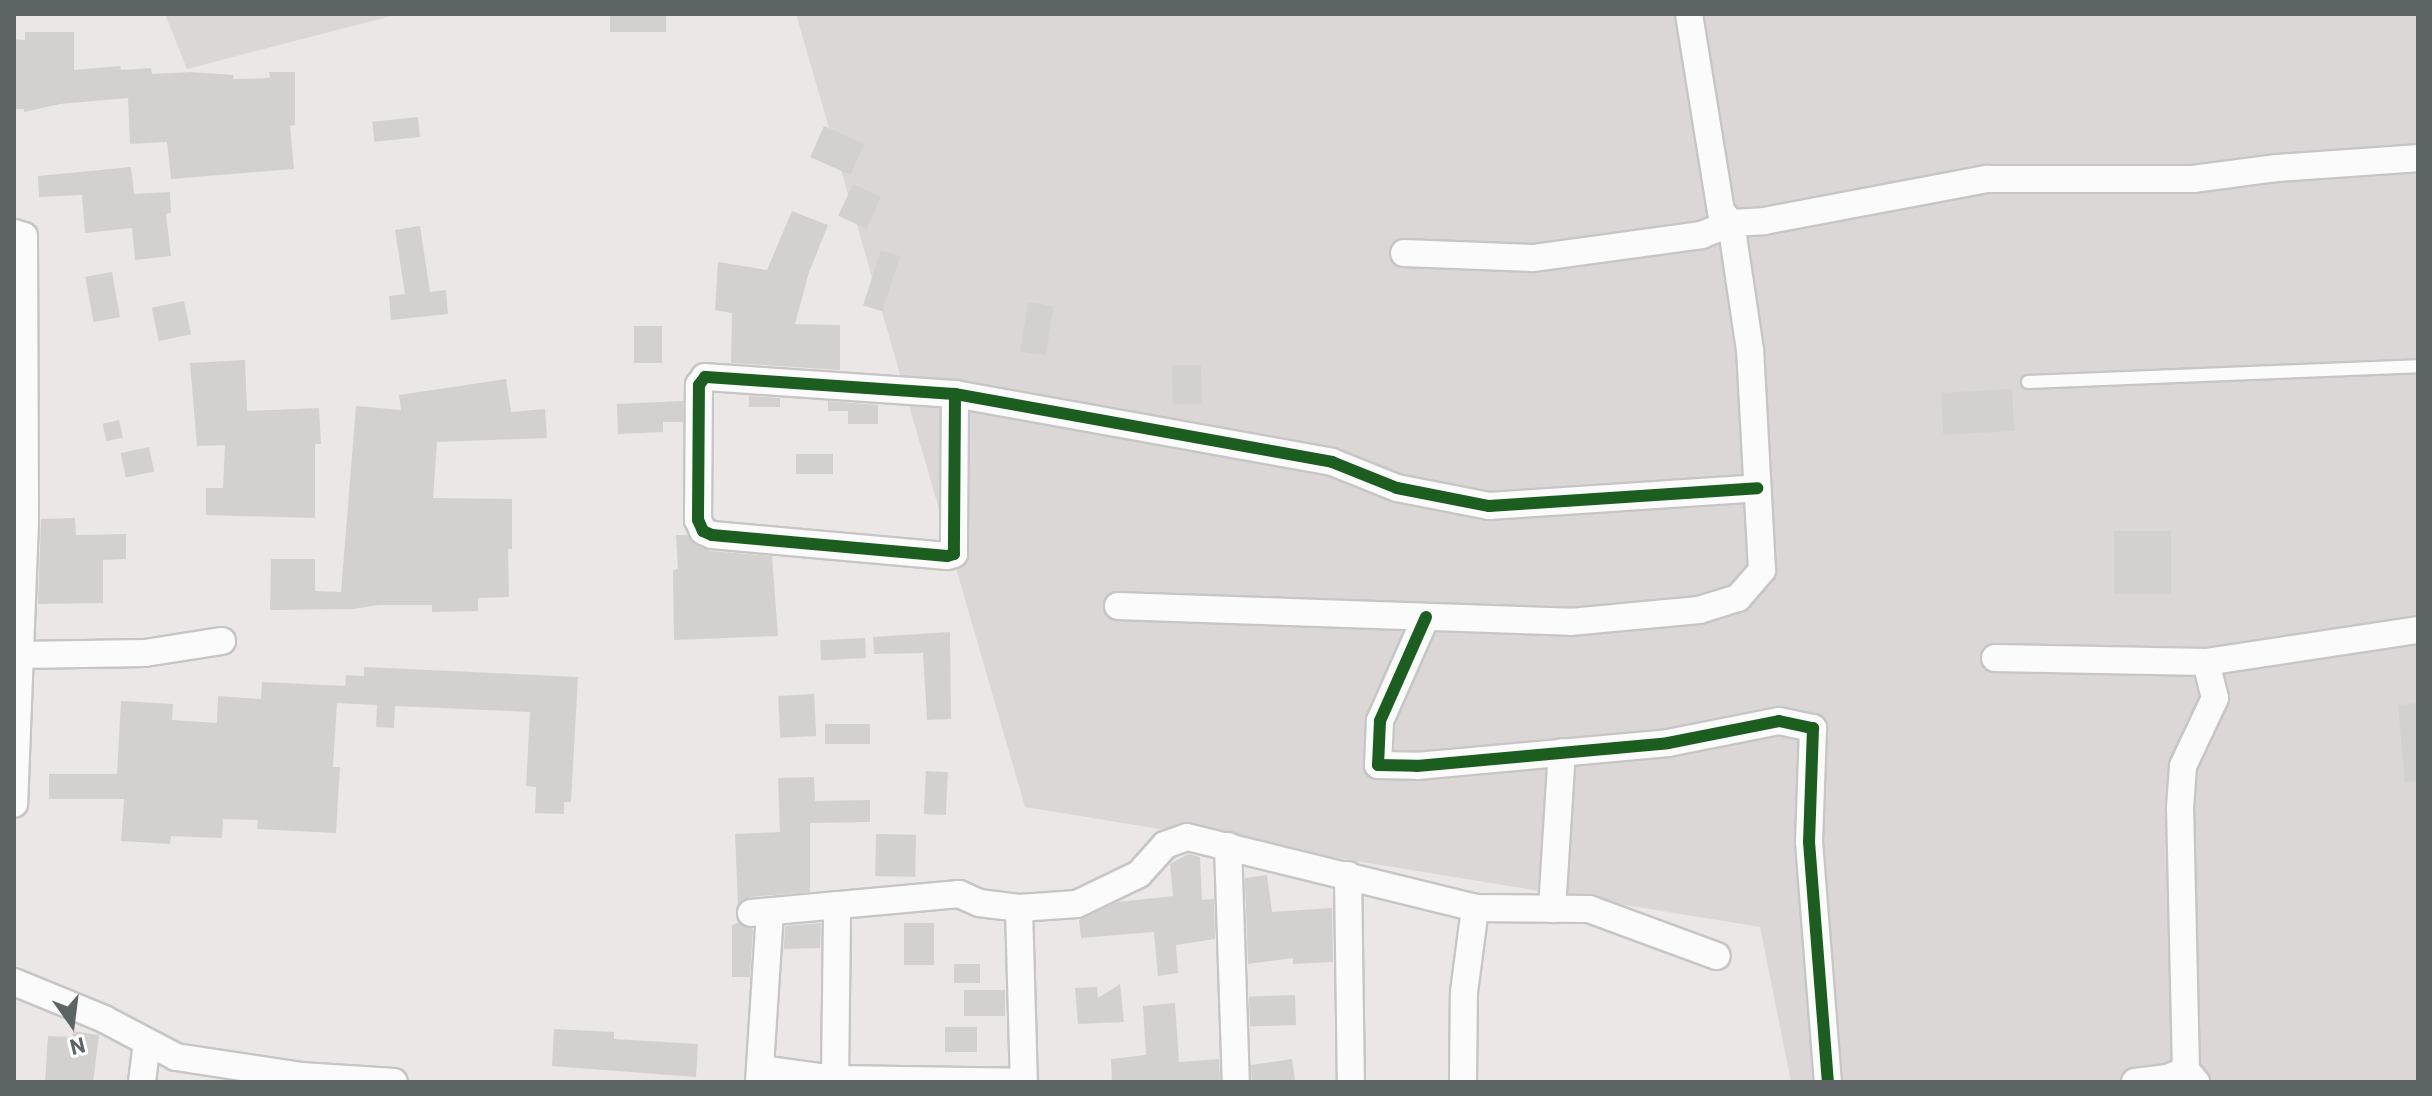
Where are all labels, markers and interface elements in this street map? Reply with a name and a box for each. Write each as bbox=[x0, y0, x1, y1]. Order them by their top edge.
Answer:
north arrow bbox=[32, 984, 112, 1064]
text: N bbox=[68, 1033, 88, 1062]

